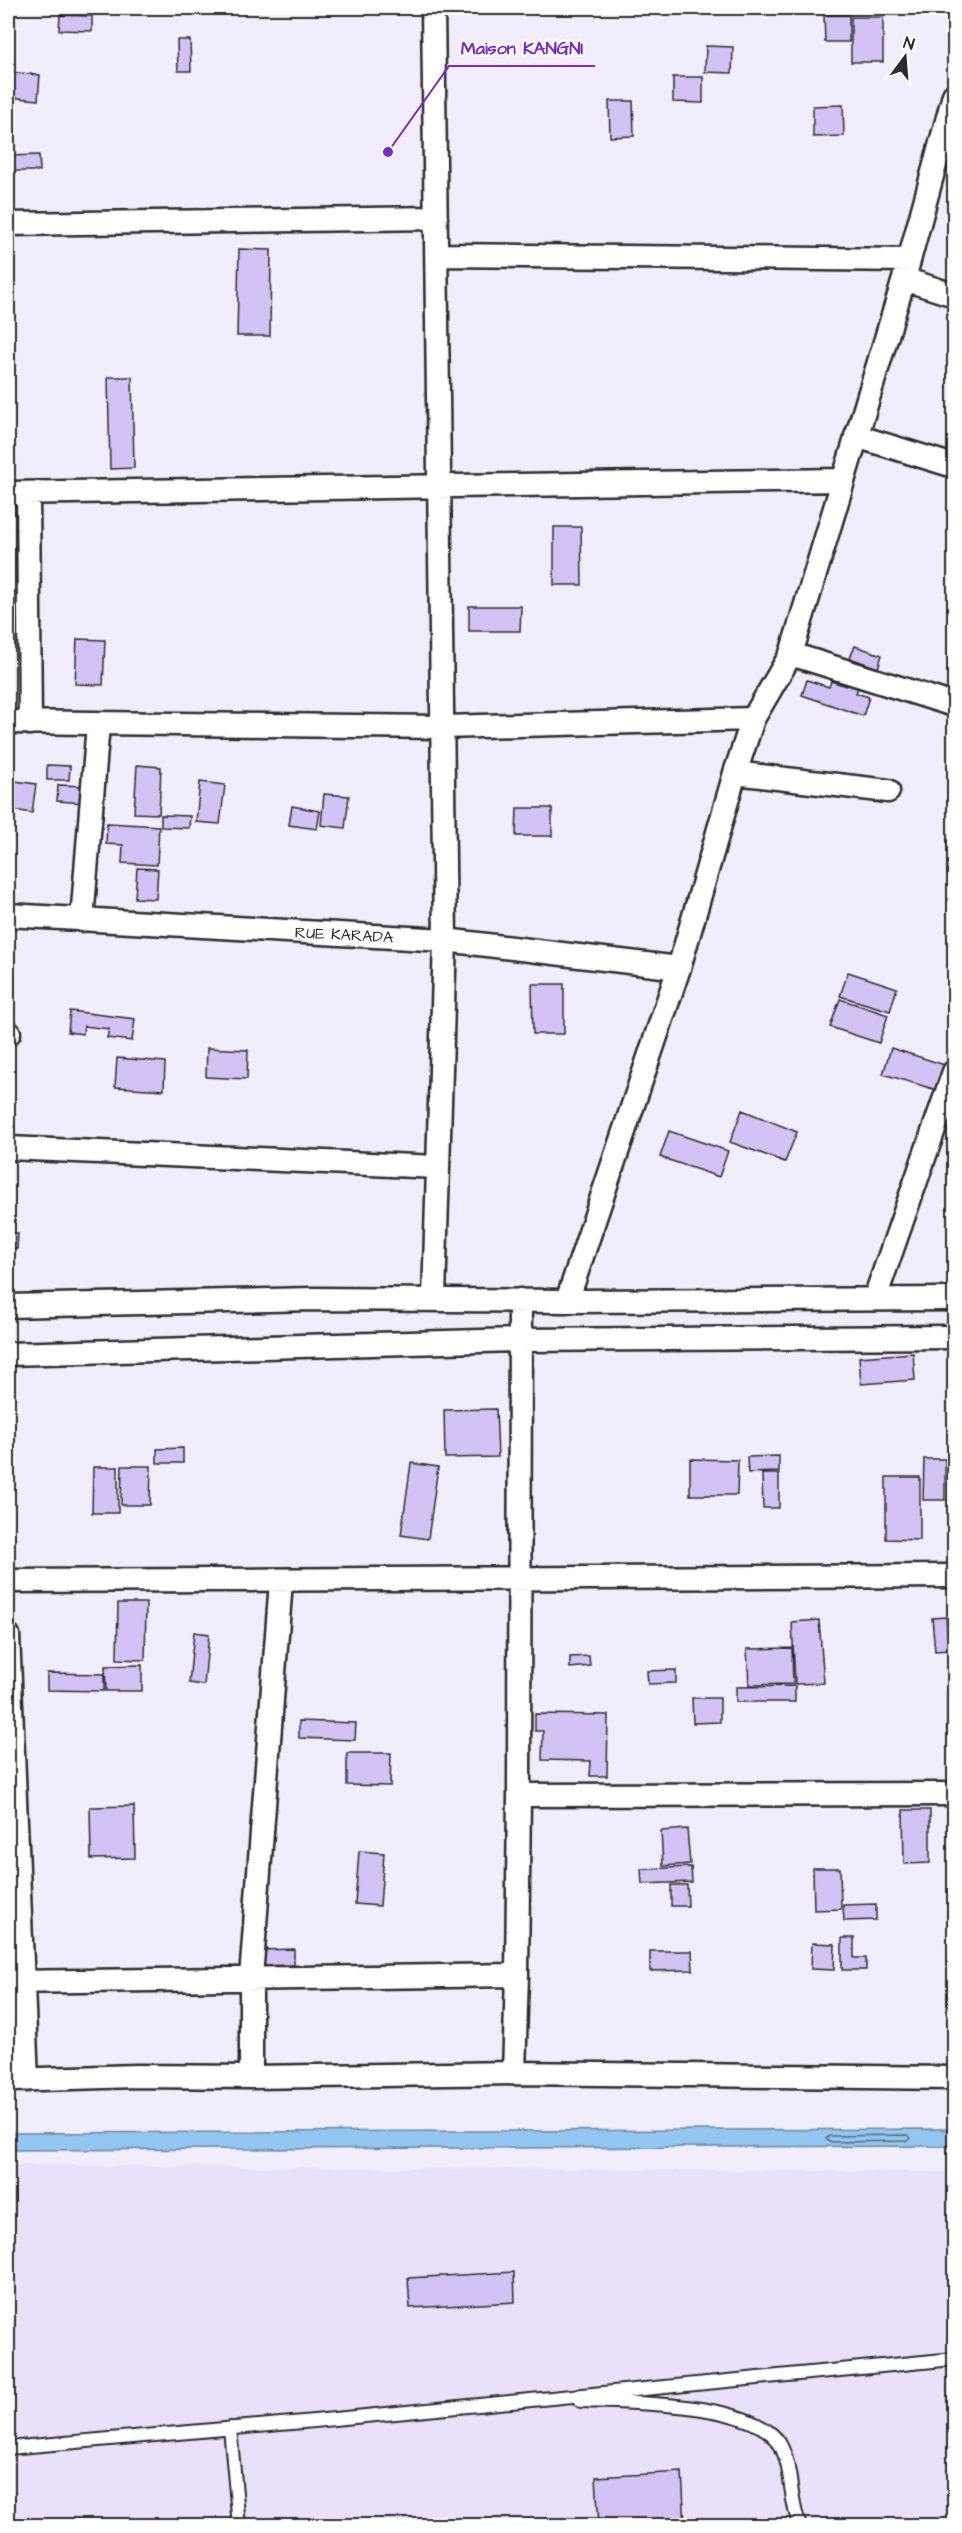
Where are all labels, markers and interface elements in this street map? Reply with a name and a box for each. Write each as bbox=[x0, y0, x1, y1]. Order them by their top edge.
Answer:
north arrow bbox=[875, 27, 935, 87]
callout: Maison KANGNI bbox=[449, 30, 595, 66]
text: N bbox=[901, 32, 917, 55]
text: Maison KANGNI bbox=[461, 36, 583, 61]
street label: RUE KARADA bbox=[294, 921, 394, 949]

